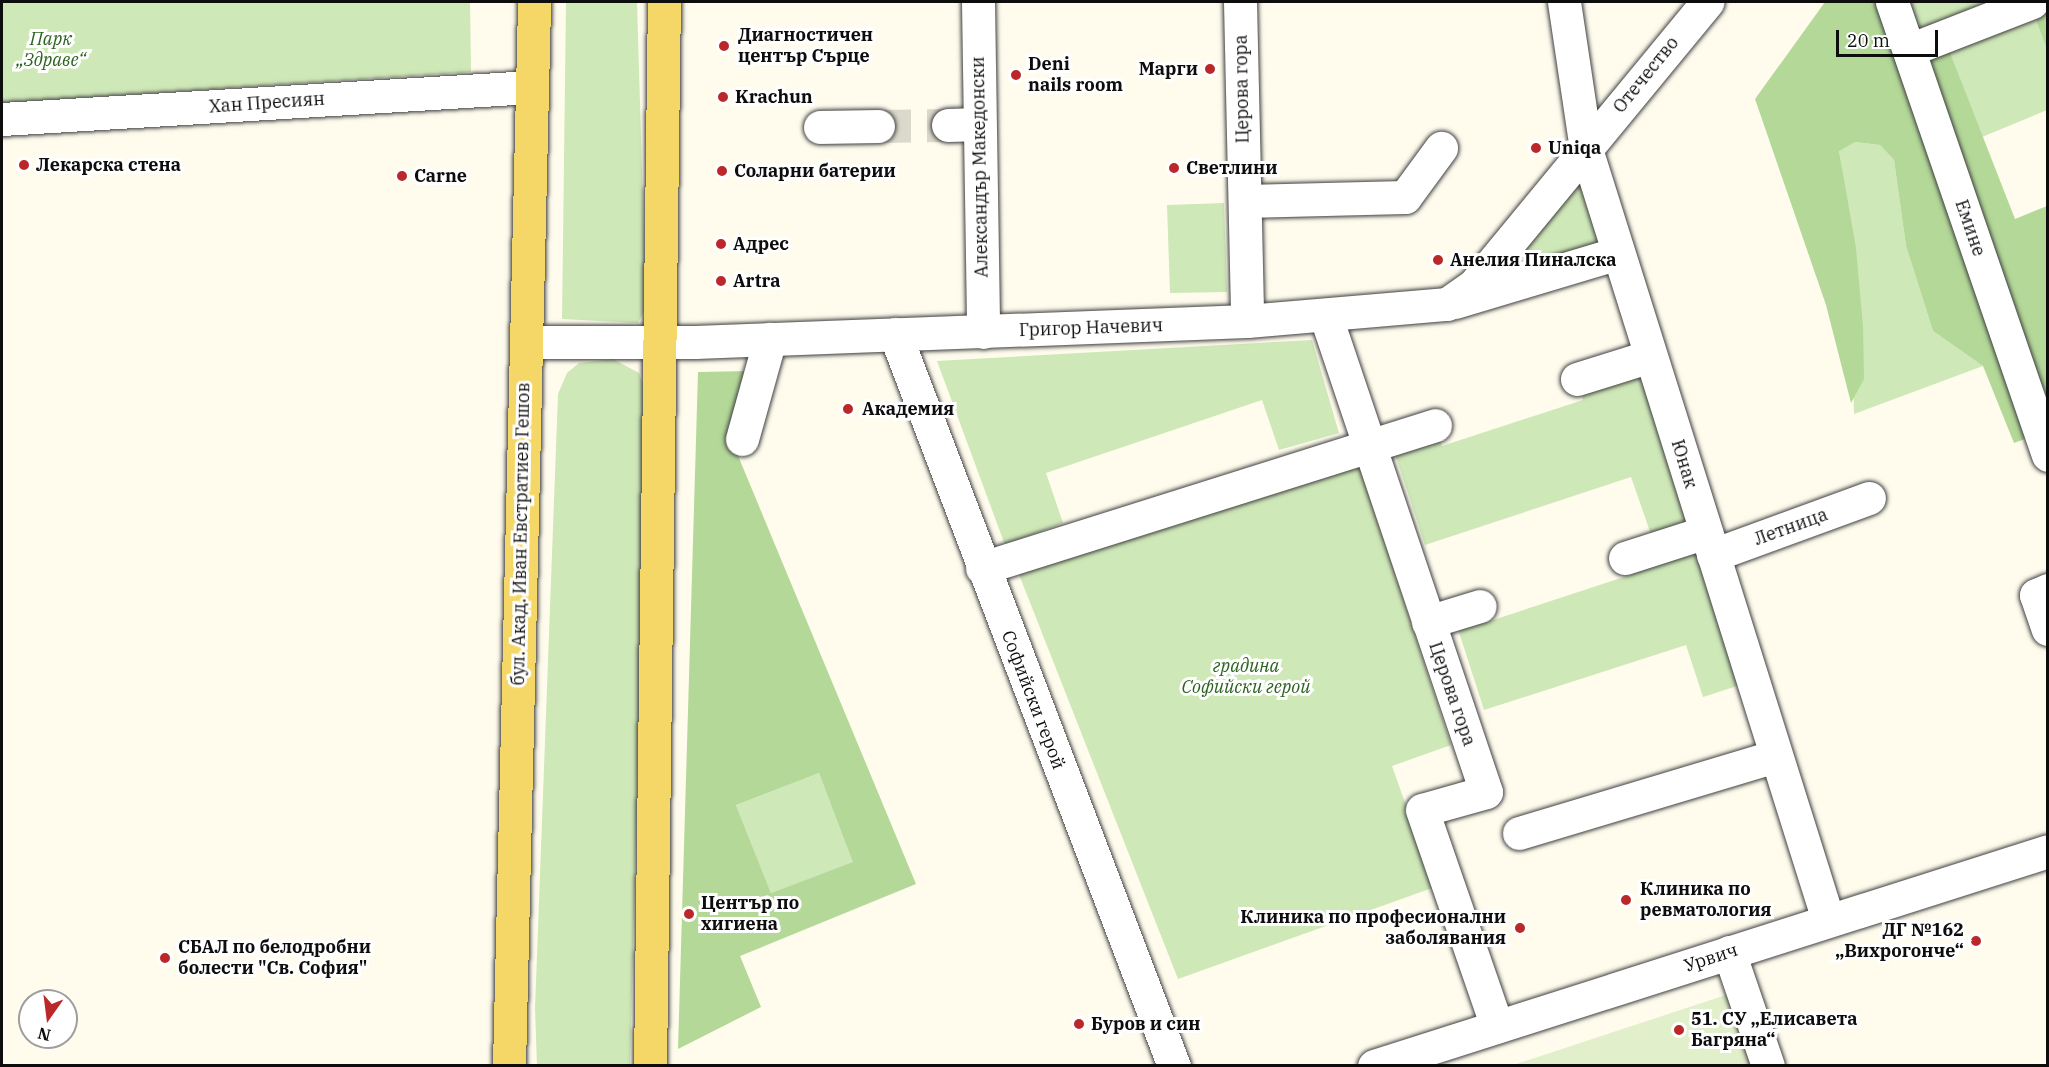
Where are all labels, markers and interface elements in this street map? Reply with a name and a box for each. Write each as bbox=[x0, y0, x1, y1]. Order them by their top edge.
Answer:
scale bar bbox=[1839, 18, 1941, 56]
place label: Диагностичен център Сърце bbox=[738, 25, 873, 68]
park label: Парк „Здраве“ bbox=[16, 29, 86, 72]
text: 20 m bbox=[1847, 29, 1890, 52]
street label: Отечество bbox=[1609, 33, 1683, 117]
street label: Церова гора bbox=[1230, 34, 1254, 144]
marker: Диагностичен център Сърце bbox=[715, 37, 733, 55]
place label: Deni nails room bbox=[1028, 54, 1123, 97]
street label: Александър Македонски bbox=[967, 56, 993, 278]
place label: Марги bbox=[1139, 58, 1198, 80]
marker: Марги bbox=[1203, 62, 1217, 76]
marker: Deni nails room bbox=[1009, 68, 1023, 82]
place label: Krachun bbox=[735, 86, 813, 108]
street label: Хан Пресиян bbox=[208, 88, 326, 118]
marker: Krachun bbox=[716, 90, 730, 104]
place label: Uniqa bbox=[1548, 137, 1601, 159]
marker: Uniqa bbox=[1529, 141, 1543, 155]
place label: Лекарска стена bbox=[36, 154, 181, 176]
place label: Светлини bbox=[1186, 157, 1278, 179]
marker: Лекарска стена bbox=[17, 158, 31, 172]
place label: Соларни батерии bbox=[734, 160, 896, 182]
marker: Светлини bbox=[1167, 161, 1181, 175]
marker: Соларни батерии bbox=[715, 164, 729, 178]
place label: Carne bbox=[414, 165, 467, 187]
marker: Carne bbox=[395, 169, 409, 183]
street label: Емине bbox=[1950, 197, 1990, 259]
place label: Адрес bbox=[733, 233, 789, 255]
marker: Адрес bbox=[714, 237, 728, 251]
place label: Анелия Пиналска bbox=[1450, 249, 1617, 271]
marker: Анелия Пиналска bbox=[1431, 253, 1445, 267]
place label: Artra bbox=[733, 270, 781, 292]
marker: Artra bbox=[714, 274, 728, 288]
street label: Григор Начевич bbox=[1019, 315, 1163, 341]
street label: бул. Акад. Иван Евстратиев Гешов bbox=[508, 382, 534, 686]
place label: Академия bbox=[862, 398, 954, 420]
marker: Академия bbox=[839, 400, 857, 418]
street label: Юнак bbox=[1666, 437, 1702, 491]
street label: Летница bbox=[1751, 504, 1831, 550]
street label: Софийски герой bbox=[997, 628, 1069, 772]
street label: Церова гора bbox=[1424, 639, 1480, 749]
park label: градина Софийски герой bbox=[1182, 656, 1310, 698]
place label: Клиника по ревматология bbox=[1640, 879, 1772, 922]
marker: Клиника по ревматология bbox=[1617, 891, 1635, 909]
place label: Център по хигиена bbox=[701, 893, 799, 936]
marker: Център по хигиена bbox=[682, 907, 696, 921]
place label: Клиника по професионални заболявания bbox=[1240, 907, 1506, 950]
marker: Клиника по професионални заболявания bbox=[1511, 919, 1529, 937]
place label: ДГ №162 „Вихрогонче“ bbox=[1835, 920, 1964, 962]
marker: ДГ №162 „Вихрогонче“ bbox=[1969, 934, 1983, 948]
place label: СБАЛ по белодробни болести "Св. София" bbox=[178, 937, 371, 980]
street label: Урвич bbox=[1682, 939, 1740, 977]
marker: СБАЛ по белодробни болести "Св. София" bbox=[156, 949, 174, 967]
north arrow bbox=[18, 989, 78, 1049]
place label: 51. СУ „Елисавета Багряна“ bbox=[1691, 1009, 1858, 1052]
place label: Буров и син bbox=[1091, 1013, 1200, 1035]
marker: Буров и син bbox=[1072, 1017, 1086, 1031]
text: N bbox=[36, 1023, 53, 1046]
marker: 51. СУ „Елисавета Багряна“ bbox=[1672, 1023, 1686, 1037]

